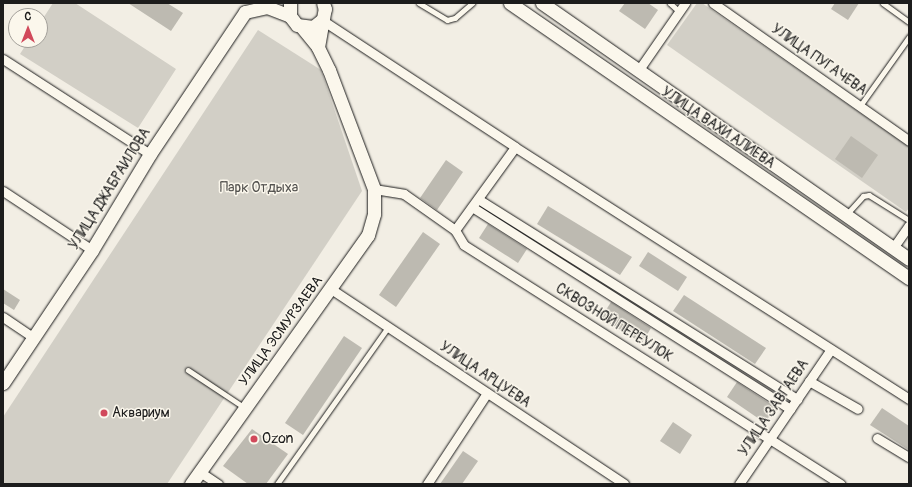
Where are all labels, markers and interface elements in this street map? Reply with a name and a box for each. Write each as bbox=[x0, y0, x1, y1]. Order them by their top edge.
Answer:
north arrow bbox=[8, 8, 48, 48]
text: С bbox=[25, 10, 31, 23]
street label: УЛИЦА ПУГАЧЁВА bbox=[768, 21, 870, 99]
street label: УЛИЦА ВАХИ АЛИЕВА bbox=[658, 84, 778, 172]
street label: УЛИЦА ДЖАБРАИЛОВА bbox=[66, 125, 154, 253]
park label: Парк Отдыха bbox=[220, 180, 298, 196]
street label: УЛИЦА ЭСМУРЗАЕВА bbox=[236, 273, 326, 389]
street label: СКВОЗНОЙ ПЕРЕУЛОК bbox=[552, 280, 676, 366]
street label: УЛИЦА АРЦУЕВА bbox=[436, 338, 534, 412]
street label: УЛИЦА ЗАВГАЕВА bbox=[736, 357, 812, 459]
place label: Аквариум bbox=[112, 405, 170, 421]
marker: Аквариум bbox=[99, 408, 109, 418]
place label: Ozon bbox=[262, 431, 293, 447]
marker: Ozon bbox=[249, 434, 259, 444]

